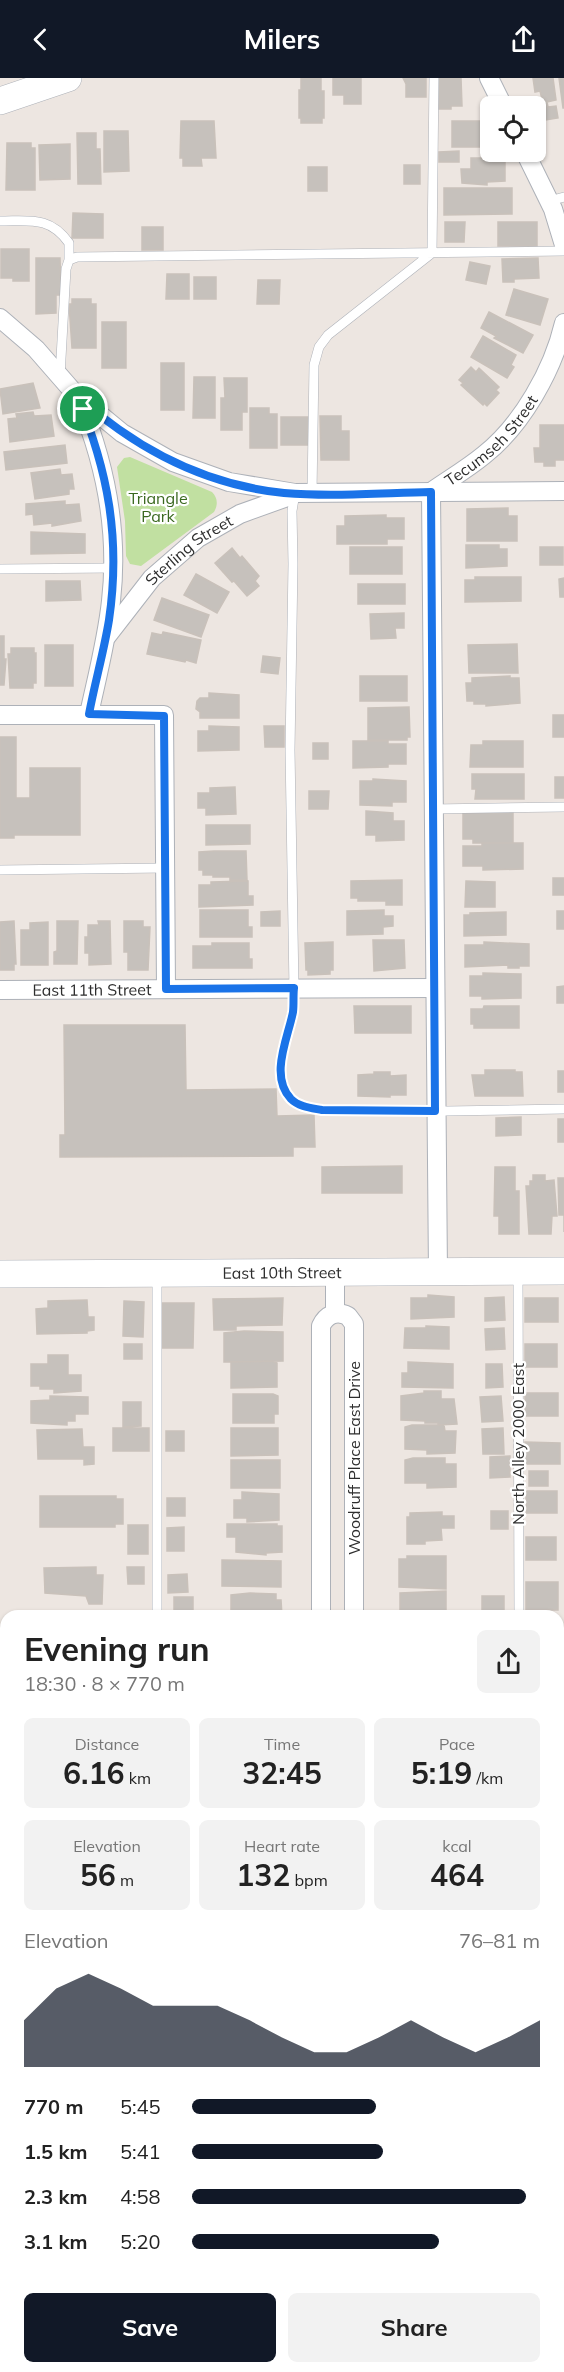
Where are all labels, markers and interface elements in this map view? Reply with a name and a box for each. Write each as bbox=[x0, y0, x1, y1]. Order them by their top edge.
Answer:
text: Milers bbox=[244, 22, 320, 56]
icon: back bbox=[24, 23, 57, 56]
icon: share bbox=[507, 23, 540, 56]
map controls bbox=[480, 96, 546, 162]
button: locate bbox=[480, 96, 546, 162]
pin bbox=[57, 383, 108, 434]
street label: Tecumseh Street bbox=[441, 391, 542, 490]
icon: arrive bbox=[66, 392, 99, 425]
park label: Triangle Park bbox=[128, 488, 188, 526]
street label: Sterling Street bbox=[140, 510, 236, 589]
street label: East 11th Street bbox=[32, 979, 152, 1000]
street label: East 10th Street bbox=[222, 1262, 342, 1283]
street label: Woodruff Place East Drive bbox=[344, 1361, 364, 1555]
street label: North Alley 2000 East bbox=[508, 1363, 528, 1525]
text: Evening run bbox=[24, 1628, 210, 1669]
button: share bbox=[477, 1630, 540, 1693]
text: 18:30 · 8 × 770 m bbox=[24, 1671, 185, 1696]
text: Distance bbox=[75, 1734, 139, 1754]
text: Time bbox=[264, 1734, 300, 1754]
text: Pace bbox=[439, 1734, 475, 1754]
text: 6.16 bbox=[63, 1754, 124, 1792]
text: 32:45 bbox=[242, 1754, 322, 1792]
text: 5:19 bbox=[411, 1754, 472, 1792]
text: km bbox=[124, 1768, 151, 1788]
text: /km bbox=[472, 1768, 503, 1788]
text: Elevation bbox=[73, 1836, 141, 1856]
text: Heart rate bbox=[244, 1836, 320, 1856]
text: kcal bbox=[442, 1836, 472, 1856]
text: 56 bbox=[80, 1856, 116, 1894]
text: 132 bbox=[236, 1856, 290, 1894]
text: 464 bbox=[430, 1856, 484, 1894]
text: m bbox=[116, 1870, 134, 1890]
text: bpm bbox=[290, 1870, 328, 1890]
text: Elevation bbox=[24, 1928, 109, 1953]
text: 76–81 m bbox=[459, 1928, 540, 1953]
text: 770 m bbox=[24, 2094, 83, 2119]
text: 5:45 bbox=[120, 2094, 161, 2119]
text: 1.5 km bbox=[24, 2139, 87, 2164]
text: 5:41 bbox=[120, 2139, 161, 2164]
text: 2.3 km bbox=[24, 2184, 87, 2209]
text: 4:58 bbox=[120, 2184, 161, 2209]
text: 3.1 km bbox=[24, 2229, 87, 2254]
text: 5:20 bbox=[120, 2229, 161, 2254]
button: Save bbox=[24, 2293, 276, 2362]
button: Share bbox=[288, 2293, 540, 2362]

